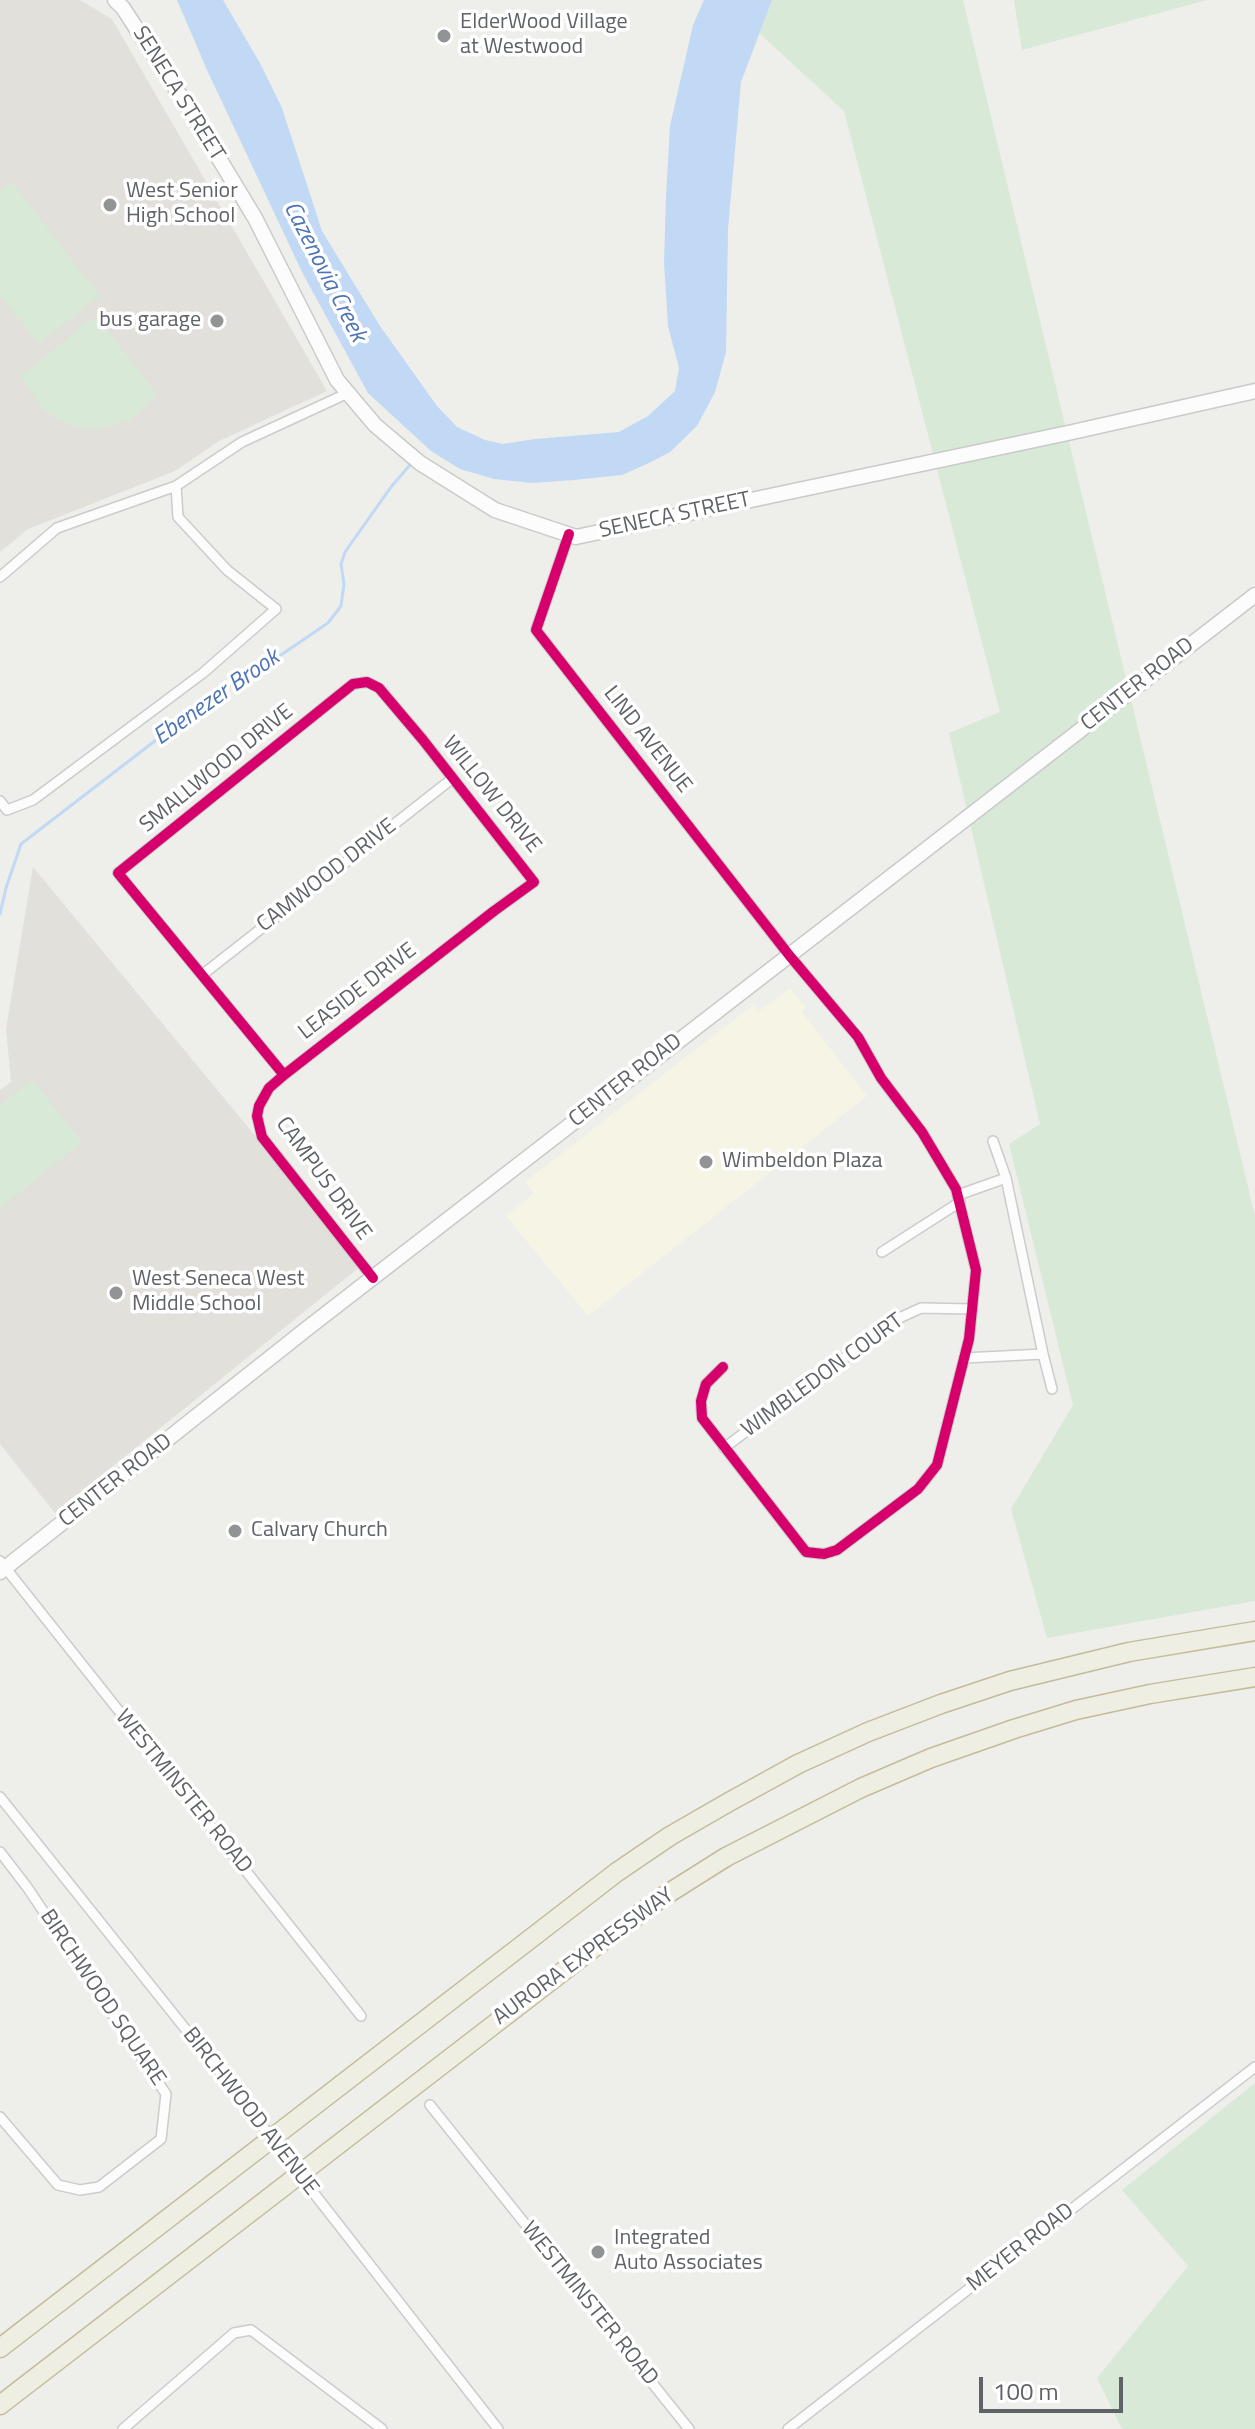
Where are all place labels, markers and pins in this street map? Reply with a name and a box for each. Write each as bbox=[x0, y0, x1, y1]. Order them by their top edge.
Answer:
place label: ElderWood Village at Westwood bbox=[460, 10, 628, 62]
marker: ElderWood Village at Westwood bbox=[435, 27, 453, 45]
place label: West Senior High School bbox=[126, 179, 238, 230]
marker: West Senior High School bbox=[101, 196, 119, 214]
place label: bus garage bbox=[99, 308, 201, 334]
marker: bus garage bbox=[208, 312, 226, 330]
place label: Wimbeldon Plaza bbox=[722, 1149, 883, 1175]
marker: Wimbeldon Plaza bbox=[697, 1153, 715, 1171]
place label: West Seneca West Middle School bbox=[132, 1267, 304, 1318]
marker: West Seneca West Middle School bbox=[107, 1284, 125, 1302]
place label: Calvary Church bbox=[251, 1518, 388, 1544]
marker: Calvary Church bbox=[226, 1522, 244, 1540]
place label: Integrated Auto Associates bbox=[614, 2226, 763, 2278]
marker: Integrated Auto Associates bbox=[589, 2243, 607, 2261]

